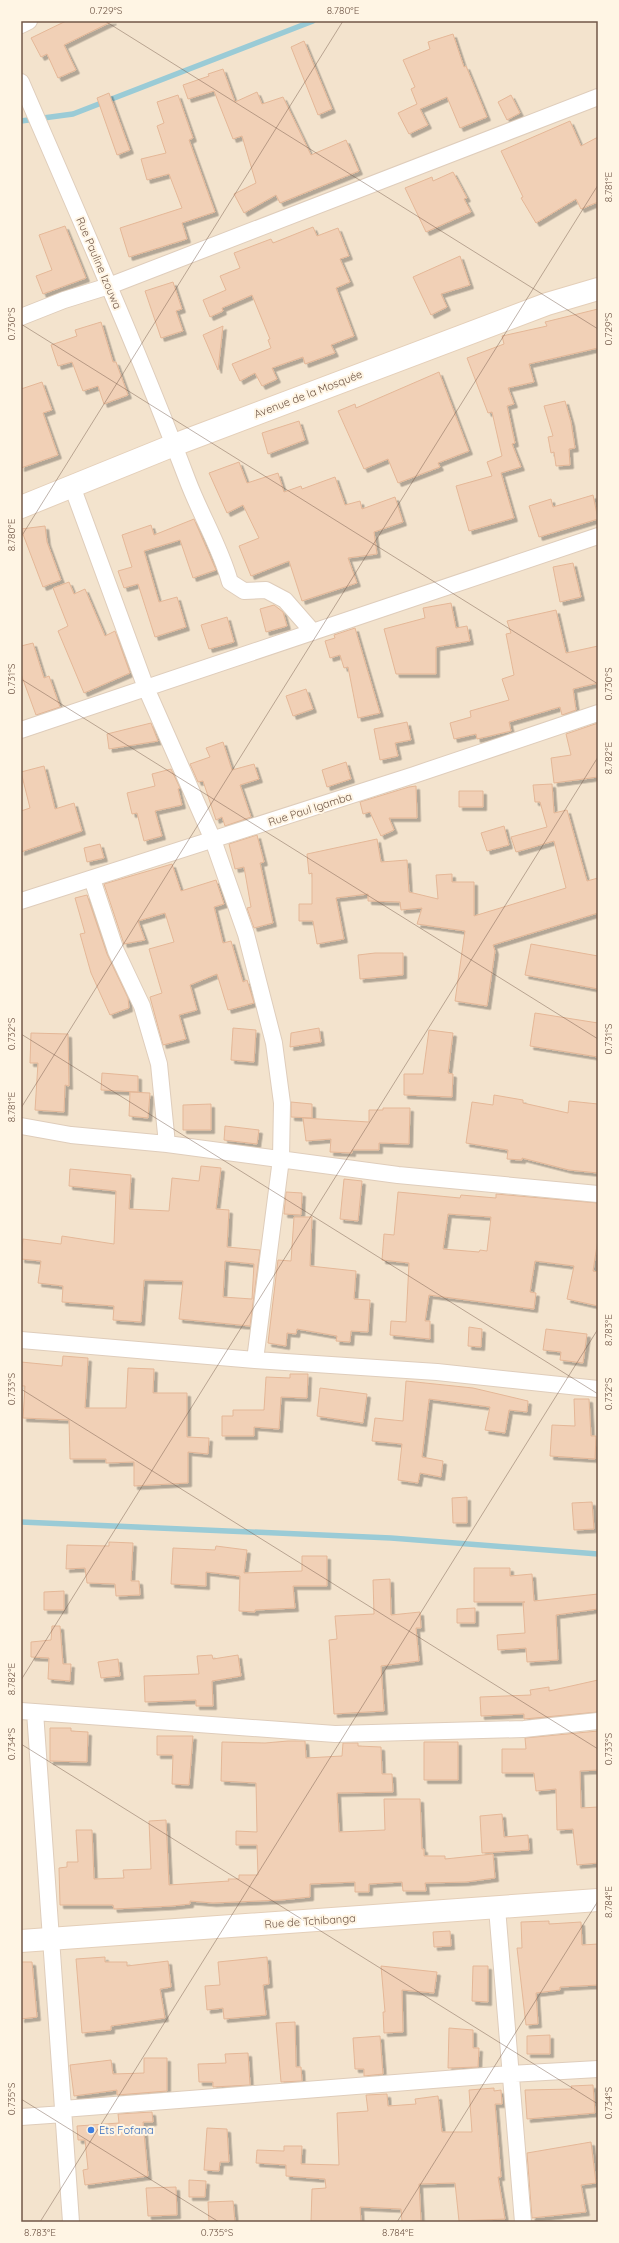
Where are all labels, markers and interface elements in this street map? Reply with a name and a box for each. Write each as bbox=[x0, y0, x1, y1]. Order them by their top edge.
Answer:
text: 0.729°S bbox=[90, 4, 123, 17]
text: 8.780°E bbox=[327, 4, 360, 17]
text: 8.781°E bbox=[602, 171, 615, 202]
street label: Rue Pauline Izouwa bbox=[73, 215, 125, 311]
text: 0.730°S bbox=[5, 307, 18, 341]
text: 0.729°S bbox=[602, 312, 615, 345]
street label: Avenue de la Mosquée bbox=[252, 367, 364, 421]
text: 8.780°E bbox=[5, 518, 18, 551]
text: 0.731°S bbox=[5, 663, 18, 694]
text: 0.730°S bbox=[602, 667, 615, 701]
text: 8.782°E bbox=[602, 742, 615, 774]
street label: Rue Paul Igamba bbox=[266, 789, 354, 829]
text: 0.732°S bbox=[5, 1017, 18, 1050]
text: 0.731°S bbox=[602, 1023, 615, 1054]
text: 8.781°E bbox=[5, 1091, 18, 1122]
text: 8.783°E bbox=[602, 1314, 615, 1346]
text: 0.733°S bbox=[5, 1372, 18, 1405]
text: 0.732°S bbox=[602, 1377, 615, 1410]
text: 8.782°E bbox=[5, 1663, 18, 1695]
text: 0.734°S bbox=[5, 1727, 18, 1760]
text: 0.733°S bbox=[602, 1732, 615, 1765]
text: 8.784°E bbox=[602, 1886, 615, 1918]
street label: Rue de Tchibanga bbox=[264, 1911, 356, 1931]
text: 0.735°S bbox=[5, 2082, 18, 2115]
text: 0.734°S bbox=[602, 2086, 615, 2119]
place label: Ets Fofana bbox=[99, 2123, 154, 2137]
marker: Ets Fofana bbox=[86, 2125, 96, 2135]
text: 8.783°E bbox=[24, 2226, 56, 2239]
text: 0.735°S bbox=[201, 2226, 234, 2239]
text: 8.784°E bbox=[382, 2226, 414, 2239]

